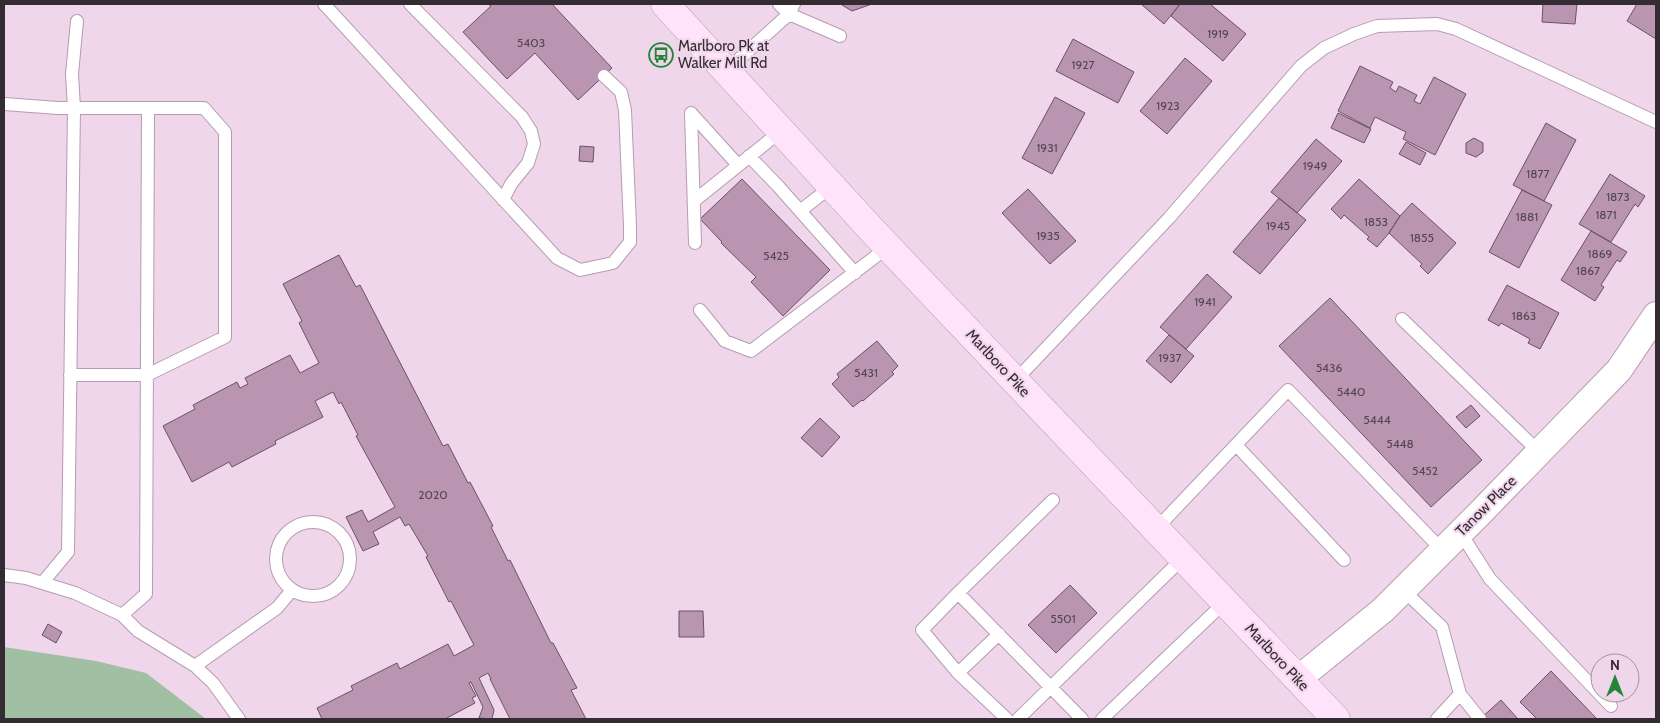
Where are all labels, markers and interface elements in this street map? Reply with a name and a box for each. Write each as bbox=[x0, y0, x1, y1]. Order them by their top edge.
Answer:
house number: 1919 bbox=[1207, 26, 1229, 41]
house number: 5403 bbox=[517, 35, 545, 50]
place label: Marlboro Pk at Walker Mill Rd bbox=[678, 37, 769, 72]
bus stop icon: Marlboro Pk at Walker Mill Rd bbox=[648, 42, 674, 68]
house number: 1927 bbox=[1071, 57, 1095, 72]
house number: 1923 bbox=[1156, 98, 1180, 113]
house number: 1931 bbox=[1036, 140, 1058, 155]
house number: 1949 bbox=[1303, 158, 1327, 173]
house number: 1877 bbox=[1526, 166, 1550, 181]
house number: 1873 bbox=[1606, 189, 1630, 204]
house number: 1871 bbox=[1595, 207, 1617, 222]
house number: 1881 bbox=[1516, 209, 1538, 224]
house number: 1853 bbox=[1364, 214, 1388, 229]
house number: 1945 bbox=[1266, 218, 1290, 233]
house number: 1935 bbox=[1036, 228, 1060, 243]
house number: 1855 bbox=[1410, 230, 1434, 245]
house number: 1869 bbox=[1588, 246, 1613, 261]
house number: 5425 bbox=[763, 248, 789, 263]
house number: 1867 bbox=[1576, 263, 1600, 278]
house number: 1941 bbox=[1194, 294, 1216, 309]
house number: 1863 bbox=[1512, 308, 1536, 323]
street label: Marlboro Pike bbox=[962, 325, 1034, 401]
house number: 1937 bbox=[1158, 350, 1182, 365]
house number: 5436 bbox=[1316, 360, 1343, 375]
house number: 5431 bbox=[854, 365, 878, 380]
house number: 5440 bbox=[1337, 384, 1365, 399]
house number: 5444 bbox=[1363, 412, 1391, 427]
house number: 5448 bbox=[1386, 436, 1414, 451]
house number: 5452 bbox=[1412, 463, 1438, 478]
street label: Tanow Place bbox=[1452, 472, 1520, 540]
house number: 2020 bbox=[418, 487, 448, 502]
house number: 5501 bbox=[1050, 611, 1076, 626]
street label: Marlboro Pike bbox=[1241, 619, 1313, 695]
north arrow bbox=[1590, 653, 1640, 703]
text: N bbox=[1610, 656, 1620, 674]

